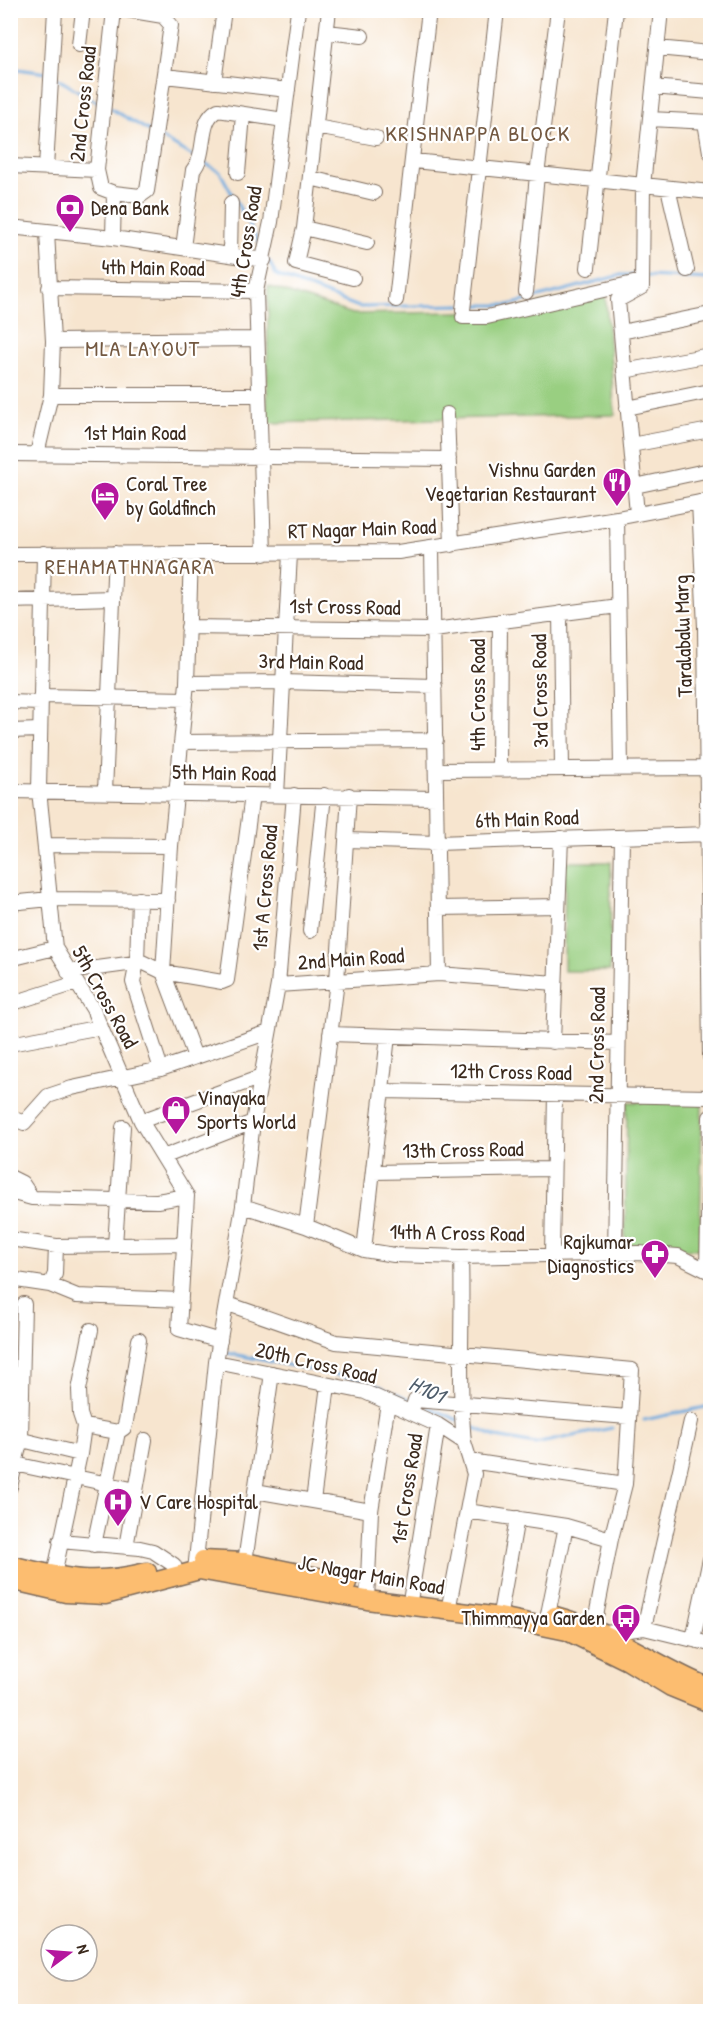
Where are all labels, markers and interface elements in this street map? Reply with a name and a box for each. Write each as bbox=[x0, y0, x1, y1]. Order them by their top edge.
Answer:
street label: 2nd Cross Road bbox=[62, 45, 103, 163]
district label: KRISHNAPPA BLOCK bbox=[385, 118, 571, 148]
street label: 4th Cross Road bbox=[222, 184, 269, 300]
bank icon: Dena Bank bbox=[54, 192, 86, 234]
place label: Dena Bank bbox=[91, 193, 169, 222]
street label: 4th Main Road bbox=[101, 252, 205, 283]
district label: MLA LAYOUT bbox=[85, 333, 201, 363]
street label: 1st Main Road bbox=[84, 418, 186, 447]
place label: Vishnu Garden Vegetarian Restaurant bbox=[424, 455, 597, 508]
restaurant icon: Vishnu Garden Vegetarian Restaurant bbox=[601, 466, 633, 508]
place label: Coral Tree by Goldfinch bbox=[126, 469, 216, 522]
hotel icon: Coral Tree by Goldfinch bbox=[89, 480, 121, 522]
street label: RT Nagar Main Road bbox=[287, 511, 437, 546]
district label: REHAMATHNAGARA bbox=[45, 551, 215, 581]
street label: Taralabalu Marg bbox=[666, 575, 699, 698]
street label: 1st Cross Road bbox=[289, 591, 401, 622]
street label: 3rd Cross Road bbox=[524, 634, 555, 748]
street label: 4th Cross Road bbox=[463, 639, 492, 751]
street label: 3rd Main Road bbox=[258, 646, 364, 677]
street label: 5th Main Road bbox=[172, 757, 276, 788]
street label: 6th Main Road bbox=[475, 802, 579, 835]
street label: 1st A Cross Road bbox=[245, 824, 284, 952]
street label: 5th Cross Road bbox=[65, 940, 146, 1053]
street label: 2nd Main Road bbox=[297, 940, 405, 977]
street label: 2nd Cross Road bbox=[581, 987, 612, 1103]
street label: 12th Cross Road bbox=[450, 1056, 572, 1087]
place label: Vinayaka Sports World bbox=[197, 1083, 296, 1136]
shop icon: Vinayaka Sports World bbox=[160, 1094, 192, 1136]
street label: 13th Cross Road bbox=[402, 1134, 524, 1165]
street label: 14th A Cross Road bbox=[389, 1217, 525, 1248]
place label: Rajkumar Diagnostics bbox=[548, 1227, 634, 1280]
pharmacy icon: Rajkumar Diagnostics bbox=[639, 1238, 671, 1280]
street label: 20th Cross Road bbox=[253, 1334, 380, 1391]
water label: H101 bbox=[404, 1368, 452, 1411]
street label: 1st Cross Road bbox=[383, 1432, 430, 1546]
hospital icon: V Care Hospital bbox=[102, 1486, 134, 1528]
place label: V Care Hospital bbox=[139, 1487, 258, 1516]
street label: JC Nagar Main Road bbox=[296, 1547, 447, 1602]
bus stop icon: Thimmayya Garden bbox=[610, 1602, 642, 1644]
place label: Thimmayya Garden bbox=[462, 1603, 605, 1632]
north arrow bbox=[39, 1923, 99, 1983]
text: N bbox=[72, 1942, 95, 1956]

